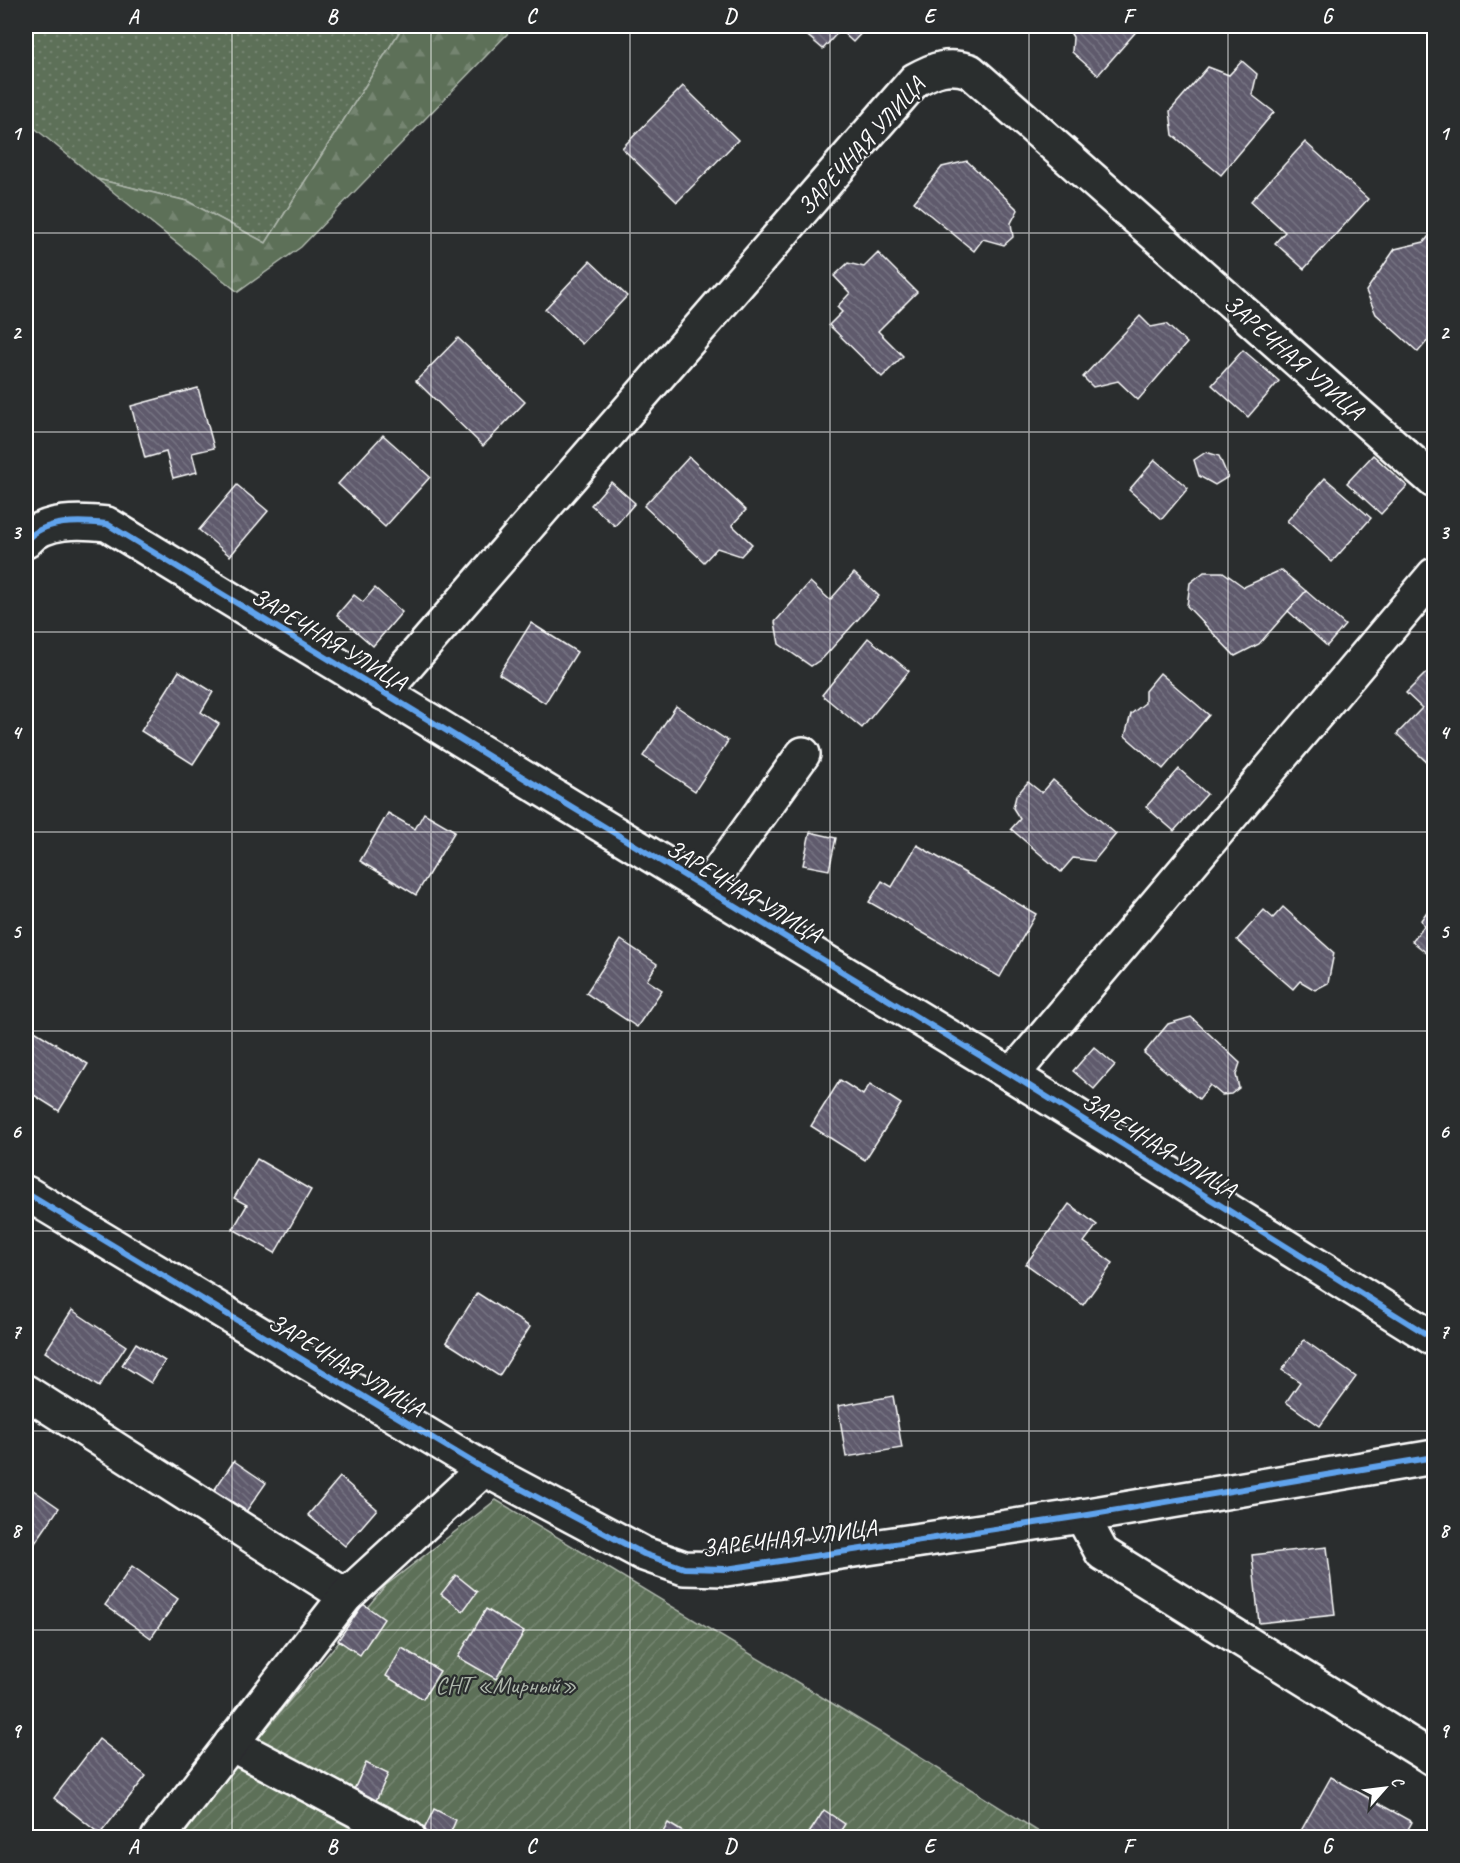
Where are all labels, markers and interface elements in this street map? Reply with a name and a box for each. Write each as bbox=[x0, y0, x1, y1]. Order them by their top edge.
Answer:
text: A bbox=[128, 4, 140, 29]
text: B bbox=[327, 4, 339, 29]
text: C bbox=[526, 4, 538, 29]
text: D bbox=[724, 4, 738, 29]
text: E bbox=[924, 4, 938, 29]
text: F bbox=[1123, 4, 1137, 29]
text: G bbox=[1322, 4, 1335, 29]
street label: ЗАРЕЧНАЯ УЛИЦА bbox=[791, 70, 932, 221]
text: 1 bbox=[12, 121, 23, 146]
text: 1 bbox=[1440, 121, 1451, 146]
street label: ЗАРЕЧНАЯ УЛИЦА bbox=[1218, 288, 1371, 427]
text: 2 bbox=[12, 320, 23, 345]
text: 2 bbox=[1440, 320, 1451, 345]
text: 3 bbox=[12, 520, 23, 545]
text: 3 bbox=[1440, 520, 1451, 545]
street label: ЗАРЕЧНАЯ УЛИЦА bbox=[246, 581, 413, 698]
text: 4 bbox=[12, 720, 24, 745]
text: 4 bbox=[1440, 720, 1452, 745]
street label: ЗАРЕЧНАЯ УЛИЦА bbox=[661, 833, 828, 950]
text: 5 bbox=[12, 919, 23, 944]
text: 5 bbox=[1440, 919, 1451, 944]
street label: ЗАРЕЧНАЯ УЛИЦА bbox=[1076, 1086, 1242, 1205]
text: 6 bbox=[11, 1119, 22, 1144]
text: 6 bbox=[1439, 1119, 1450, 1144]
street label: ЗАРЕЧНАЯ УЛИЦА bbox=[263, 1307, 430, 1424]
text: 7 bbox=[12, 1319, 23, 1344]
text: 7 bbox=[1440, 1319, 1451, 1344]
street label: ЗАРЕЧНАЯ УЛИЦА bbox=[700, 1512, 879, 1564]
text: 8 bbox=[12, 1518, 24, 1543]
text: 8 bbox=[1440, 1518, 1452, 1543]
park label: СНТ «Мирный» bbox=[435, 1670, 577, 1700]
text: 9 bbox=[12, 1718, 23, 1743]
text: 9 bbox=[1440, 1718, 1451, 1743]
north arrow bbox=[1355, 1758, 1415, 1818]
text: С bbox=[1387, 1773, 1409, 1791]
text: A bbox=[128, 1834, 140, 1859]
text: B bbox=[327, 1834, 339, 1859]
text: C bbox=[526, 1834, 538, 1859]
text: D bbox=[724, 1834, 738, 1859]
text: E bbox=[924, 1834, 938, 1859]
text: F bbox=[1123, 1834, 1137, 1859]
text: G bbox=[1322, 1834, 1335, 1859]

